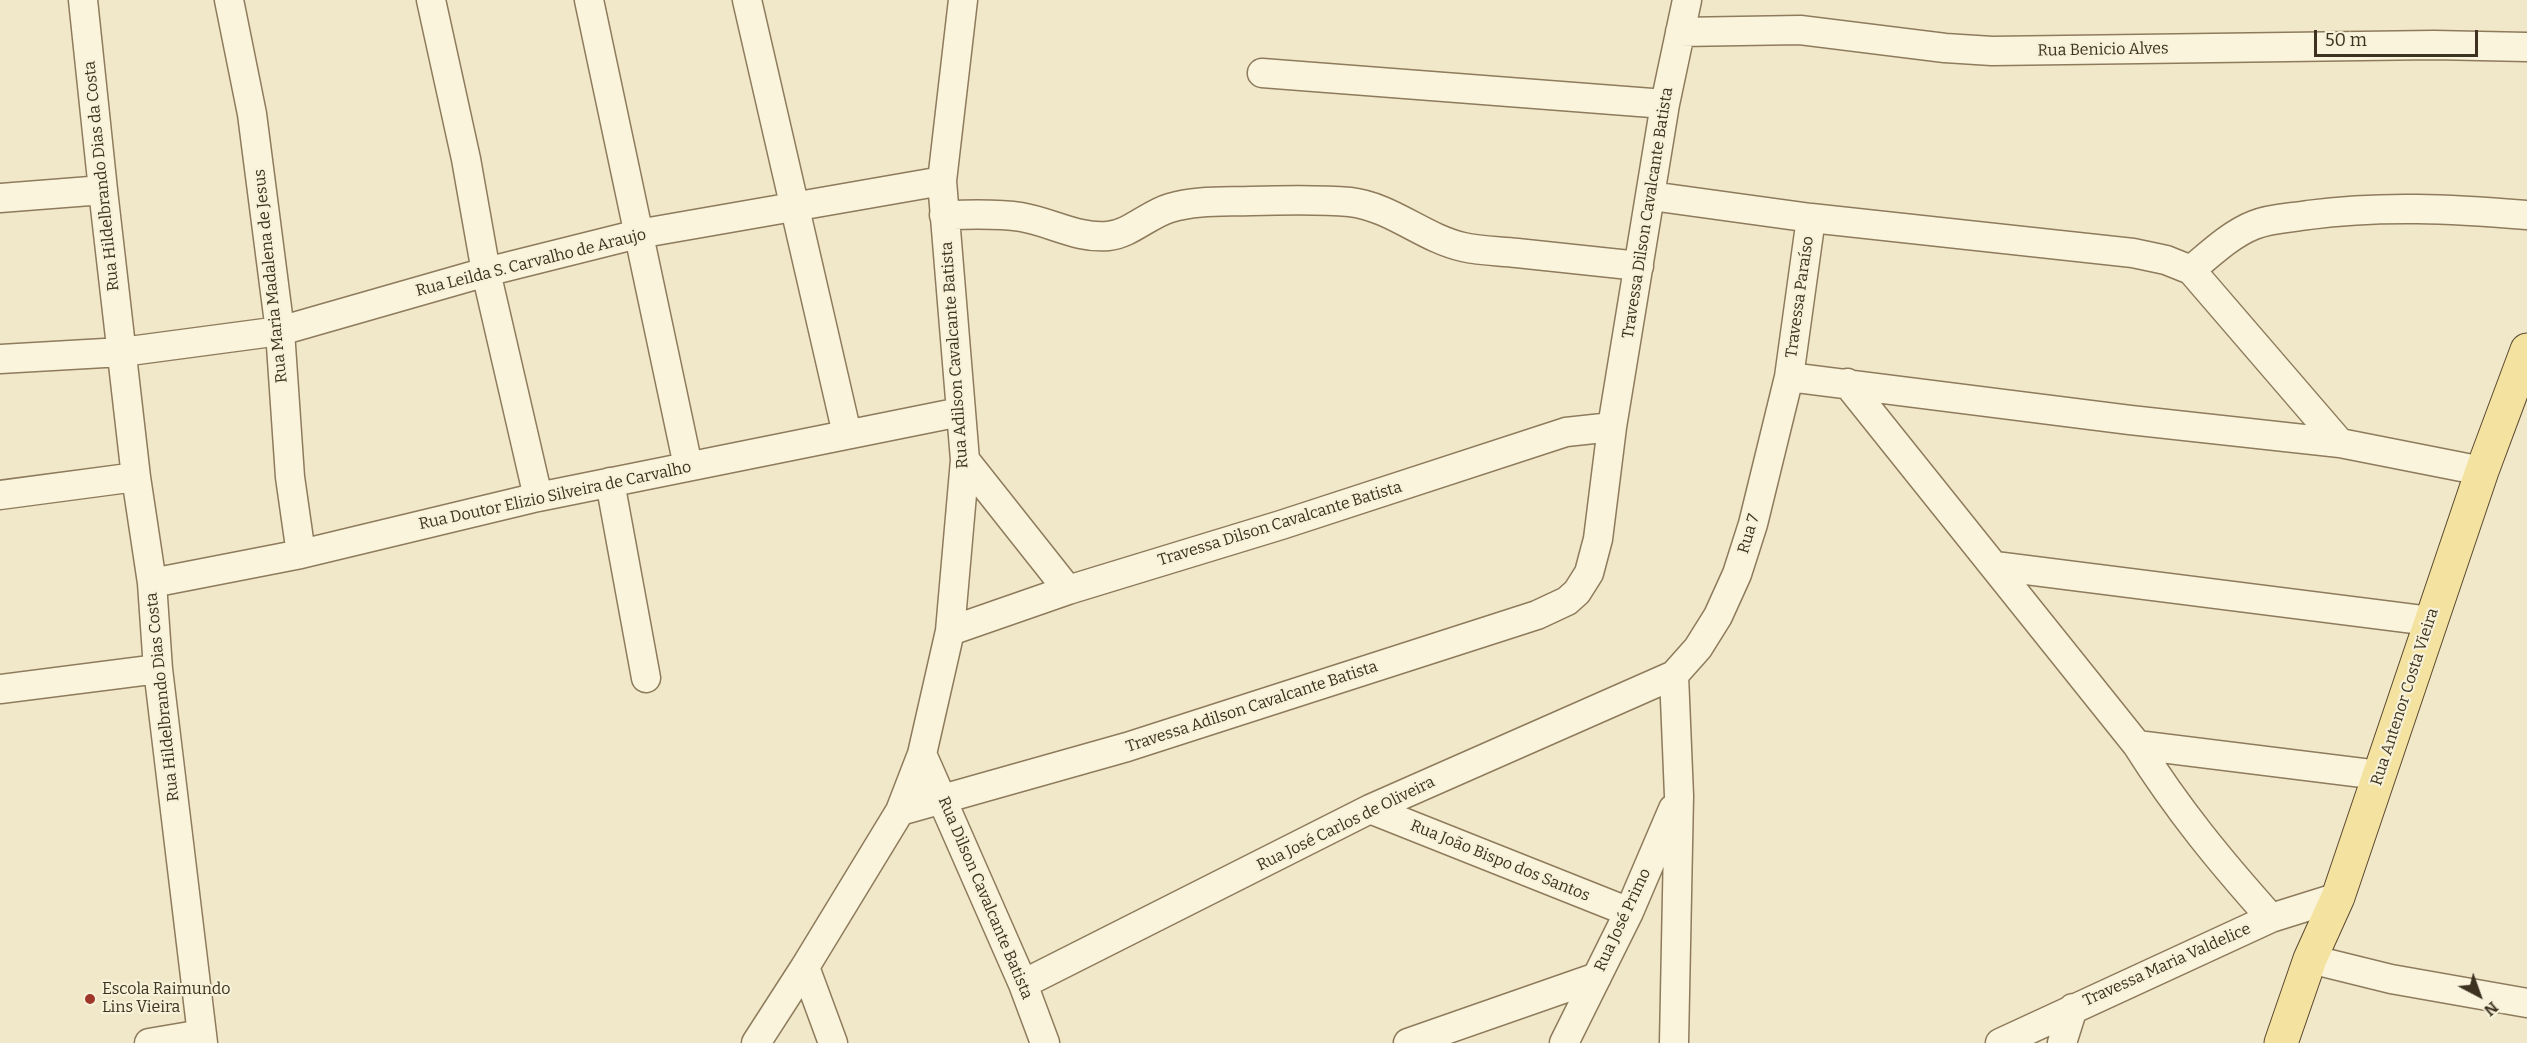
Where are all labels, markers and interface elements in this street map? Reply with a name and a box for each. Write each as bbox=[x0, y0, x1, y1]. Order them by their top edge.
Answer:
scale bar bbox=[2317, 18, 2480, 56]
text: 50 m bbox=[2325, 29, 2367, 51]
street label: Rua Benicio Alves bbox=[2037, 39, 2169, 61]
street label: Rua Hildelbrando Dias da Costa bbox=[80, 60, 124, 292]
street label: Travessa Dilson Cavalcante Batista bbox=[1619, 86, 1677, 340]
street label: Rua Maria Madalena de Jesus bbox=[250, 168, 292, 384]
street label: Rua Leilda S. Carvalho de Araujo bbox=[414, 225, 648, 301]
street label: Travessa Paraíso bbox=[1782, 235, 1818, 359]
street label: Rua Adilson Cavalcante Batista bbox=[937, 241, 973, 469]
street label: Rua Doutor Elizio Silveira de Carvalho bbox=[417, 458, 693, 534]
street label: Travessa Dilson Cavalcante Batista bbox=[1156, 478, 1404, 570]
street label: Rua 7 bbox=[1734, 512, 1764, 556]
street label: Rua Hildelbrando Dias Costa bbox=[142, 591, 184, 803]
street label: Rua Antenor Costa Vieira bbox=[2367, 606, 2443, 788]
street label: Travessa Adilson Cavalcante Batista bbox=[1124, 657, 1380, 757]
street label: Rua José Carlos de Oliveira bbox=[1254, 773, 1438, 875]
street label: Rua Dilson Cavalcante Batista bbox=[934, 794, 1036, 1002]
street label: Rua João Bispo dos Santos bbox=[1407, 816, 1593, 906]
street label: Rua José Primo bbox=[1591, 865, 1655, 975]
street label: Travessa Maria Valdelice bbox=[2080, 919, 2254, 1011]
north arrow bbox=[2449, 965, 2509, 1025]
place label: Escola Raimundo Lins Vieira bbox=[102, 980, 231, 1018]
marker: Escola Raimundo Lins Vieira bbox=[83, 992, 97, 1006]
text: N bbox=[2480, 998, 2502, 1020]

